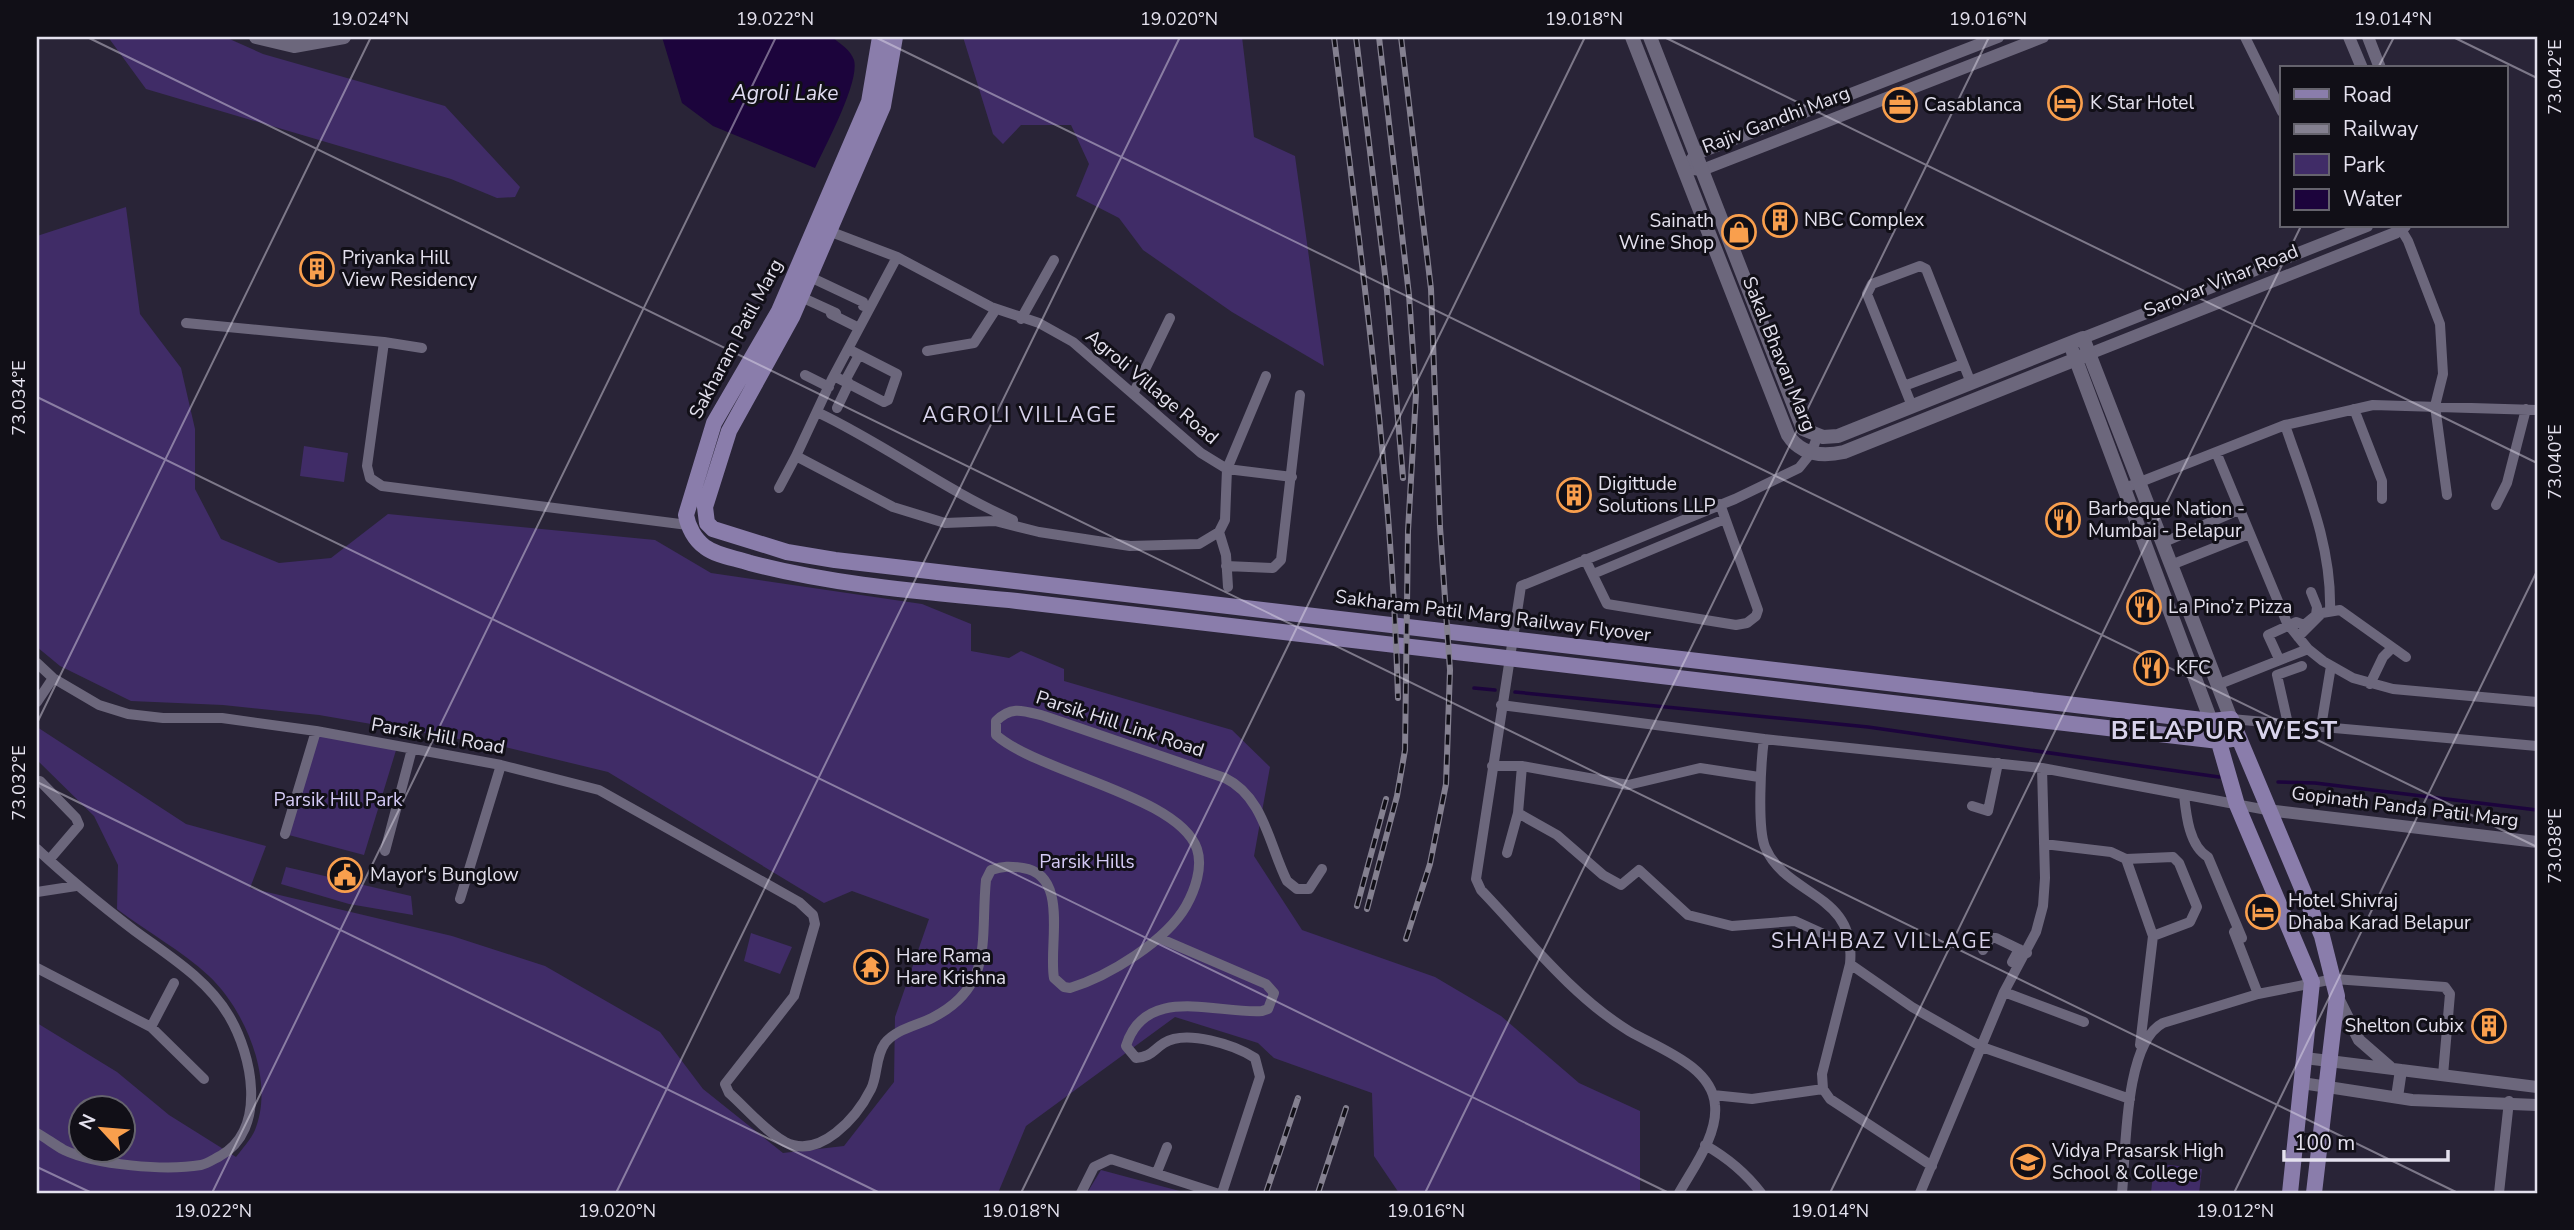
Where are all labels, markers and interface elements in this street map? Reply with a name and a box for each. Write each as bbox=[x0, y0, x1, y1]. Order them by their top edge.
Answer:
text: 19.024°N bbox=[331, 7, 409, 31]
text: 19.022°N bbox=[736, 7, 814, 31]
text: 19.020°N bbox=[1140, 7, 1218, 31]
text: 19.018°N bbox=[1545, 7, 1623, 31]
text: 19.016°N bbox=[1949, 7, 2027, 31]
text: 19.014°N bbox=[2354, 7, 2432, 31]
text: 73.042°E bbox=[2543, 39, 2567, 115]
legend bbox=[2280, 66, 2508, 228]
water label: Agroli Lake bbox=[731, 79, 839, 107]
street label: Rajiv Gandhi Marg bbox=[1698, 80, 1854, 160]
text: Road bbox=[2343, 81, 2392, 109]
hotel icon: K Star Hotel bbox=[2046, 84, 2084, 122]
office icon: Casablanca bbox=[1881, 86, 1919, 124]
place label: K Star Hotel bbox=[2090, 90, 2194, 116]
place label: Casablanca bbox=[1924, 92, 2022, 118]
text: Railway bbox=[2343, 115, 2418, 143]
text: Park bbox=[2343, 151, 2385, 179]
text: Water bbox=[2343, 185, 2402, 213]
building icon: NBC Complex bbox=[1761, 201, 1799, 239]
place label: NBC Complex bbox=[1804, 207, 1924, 233]
place label: Sainath Wine Shop bbox=[1619, 208, 1714, 256]
shop icon: Sainath Wine Shop bbox=[1720, 213, 1758, 251]
street label: Sarovar Vihar Road bbox=[2140, 238, 2302, 324]
place label: Priyanka Hill View Residency bbox=[341, 245, 477, 293]
building icon: Priyanka Hill View Residency bbox=[298, 250, 336, 288]
street label: Sakharam Patil Marg bbox=[683, 255, 789, 423]
street label: Sakal Bhavan Marg bbox=[1736, 273, 1822, 435]
street label: Agroli Village Road bbox=[1080, 324, 1224, 450]
text: 73.034°E bbox=[7, 360, 31, 436]
district label: AGROLI VILLAGE bbox=[922, 401, 1118, 429]
text: 73.040°E bbox=[2543, 424, 2567, 500]
place label: Digittude Solutions LLP bbox=[1598, 471, 1716, 519]
building icon: Digittude Solutions LLP bbox=[1555, 476, 1593, 514]
place label: Barbeque Nation - Mumbai - Belapur bbox=[2088, 496, 2245, 544]
restaurant icon: Barbeque Nation - Mumbai - Belapur bbox=[2044, 501, 2082, 539]
street label: Sakharam Patil Marg Railway Flyover bbox=[1334, 584, 1652, 648]
restaurant icon: La Pino’z Pizza bbox=[2125, 588, 2163, 626]
place label: La Pino’z Pizza bbox=[2168, 594, 2292, 620]
restaurant icon: KFC bbox=[2132, 649, 2170, 687]
place label: KFC bbox=[2176, 655, 2211, 681]
street label: Parsik Hill Link Road bbox=[1033, 685, 1207, 763]
street label: Parsik Hill Road bbox=[369, 711, 507, 761]
district label: BELAPUR WEST bbox=[2111, 713, 2339, 748]
text: 73.032°E bbox=[7, 745, 31, 821]
street label: Gopinath Panda Patil Marg bbox=[2290, 780, 2520, 834]
park label: Parsik Hill Park bbox=[273, 787, 403, 813]
text: 73.038°E bbox=[2543, 808, 2567, 884]
park label: Parsik Hills bbox=[1039, 849, 1135, 875]
public building icon: Mayor's Bunglow bbox=[326, 856, 364, 894]
place label: Mayor's Bunglow bbox=[370, 862, 519, 888]
place label: Hotel Shivraj Dhaba Karad Belapur bbox=[2288, 888, 2471, 936]
hotel icon: Hotel Shivraj Dhaba Karad Belapur bbox=[2244, 893, 2282, 931]
district label: SHAHBAZ VILLAGE bbox=[1771, 927, 1993, 955]
place label: Hare Rama Hare Krishna bbox=[896, 943, 1006, 991]
temple icon: Hare Rama Hare Krishna bbox=[852, 948, 890, 986]
building icon: Shelton Cubix bbox=[2470, 1007, 2508, 1045]
place label: Shelton Cubix bbox=[2344, 1013, 2464, 1039]
north arrow bbox=[66, 1094, 136, 1164]
text: N bbox=[73, 1110, 102, 1134]
scale bar bbox=[2284, 1118, 2448, 1162]
text: 100 m bbox=[2294, 1129, 2355, 1157]
place label: Vidya Prasarsk High School & College bbox=[2051, 1138, 2224, 1186]
school or university icon: Vidya Prasarsk High School & College bbox=[2009, 1143, 2047, 1181]
text: 19.022°N bbox=[174, 1199, 252, 1223]
text: 19.020°N bbox=[578, 1199, 656, 1223]
text: 19.018°N bbox=[982, 1199, 1060, 1223]
text: 19.016°N bbox=[1387, 1199, 1465, 1223]
text: 19.014°N bbox=[1791, 1199, 1869, 1223]
text: 19.012°N bbox=[2196, 1199, 2274, 1223]

